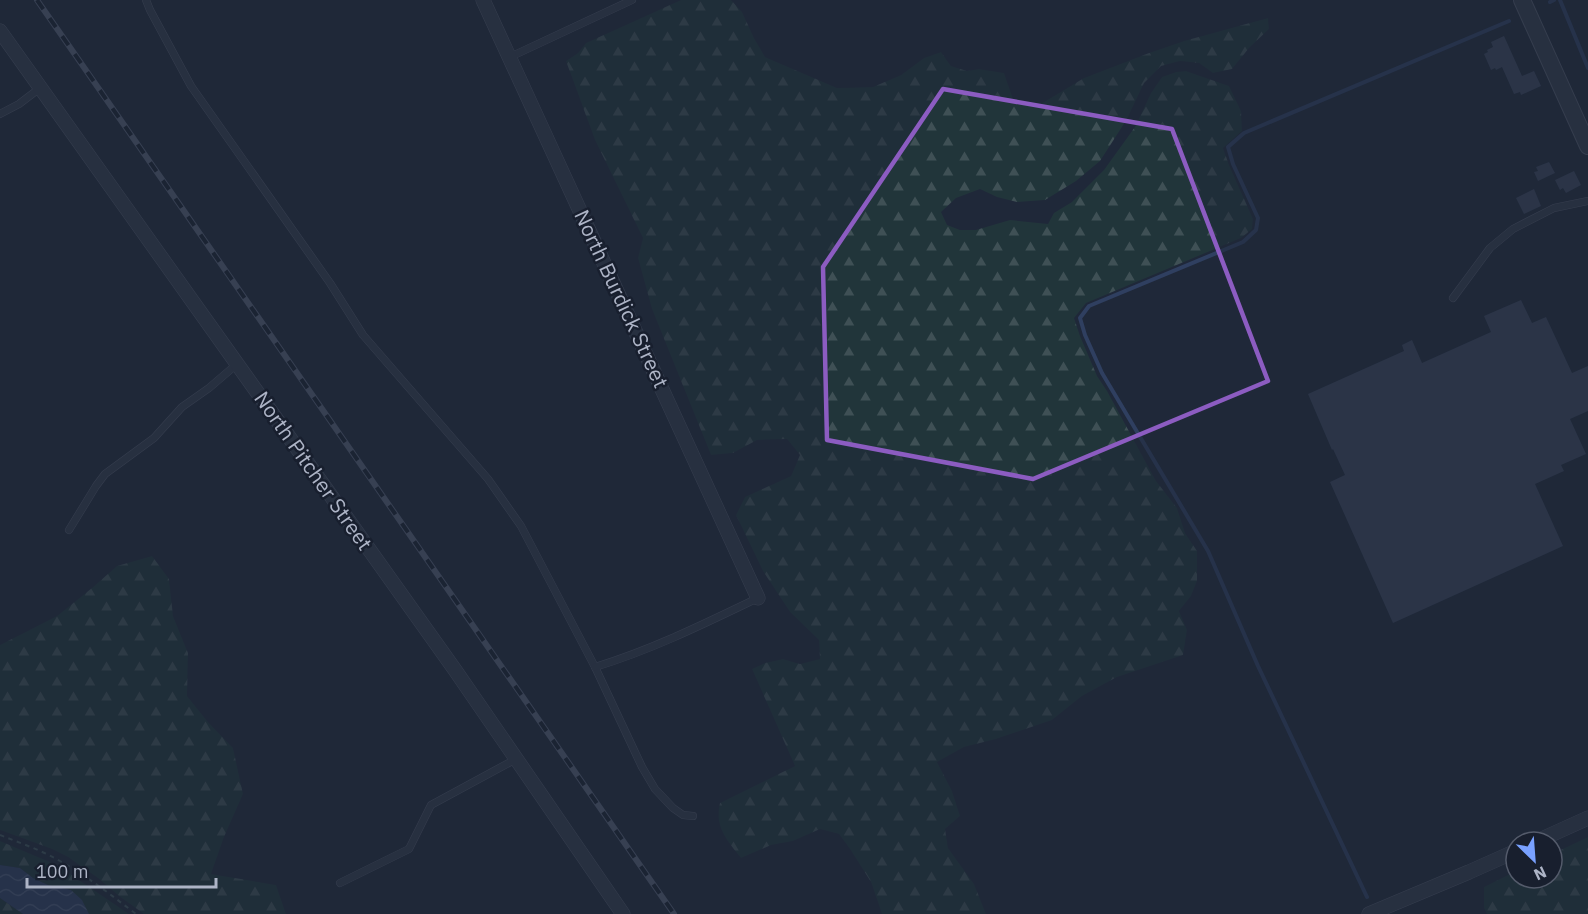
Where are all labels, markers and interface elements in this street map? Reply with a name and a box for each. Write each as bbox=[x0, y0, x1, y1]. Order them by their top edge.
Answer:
street label: North Burdick Street bbox=[568, 205, 675, 392]
street label: North Pitcher Street bbox=[248, 385, 379, 556]
north arrow bbox=[1504, 830, 1564, 890]
scale bar bbox=[27, 851, 216, 889]
text: 100 m bbox=[36, 860, 88, 883]
text: N bbox=[1531, 862, 1550, 885]

